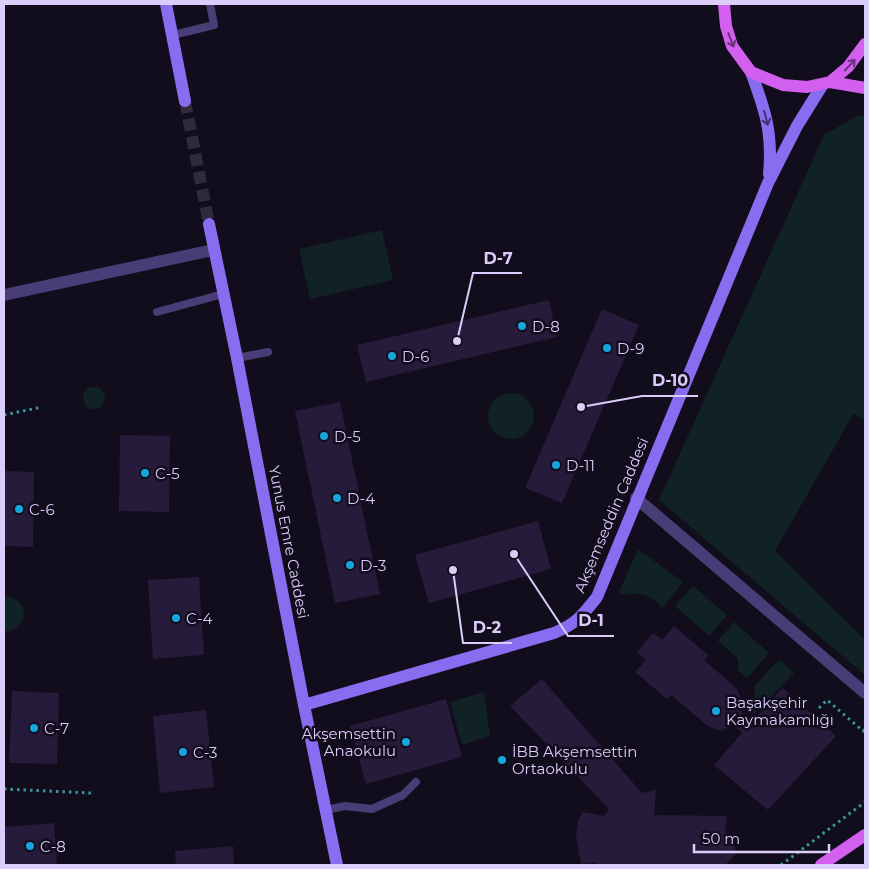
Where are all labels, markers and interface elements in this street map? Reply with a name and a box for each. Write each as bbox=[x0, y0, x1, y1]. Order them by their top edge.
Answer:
one-way arrow bbox=[727, 32, 736, 47]
one-way arrow bbox=[844, 58, 856, 71]
one-way arrow bbox=[762, 110, 771, 126]
callout: D-7 bbox=[473, 242, 522, 273]
text: D-7 bbox=[483, 249, 513, 268]
place label: D-8 bbox=[532, 317, 560, 336]
marker: D-8 bbox=[516, 320, 528, 332]
place label: D-9 bbox=[617, 339, 644, 358]
marker: D-9 bbox=[601, 342, 613, 354]
place label: D-6 bbox=[402, 347, 430, 366]
marker: D-6 bbox=[386, 350, 398, 362]
callout: D-10 bbox=[642, 365, 698, 396]
text: D-10 bbox=[652, 371, 688, 390]
place label: D-5 bbox=[334, 427, 361, 446]
marker: D-5 bbox=[318, 430, 330, 442]
street label: Akşemseddin Caddesi bbox=[570, 435, 652, 595]
place label: D-11 bbox=[566, 456, 595, 475]
marker: D-11 bbox=[550, 459, 562, 471]
place label: C-5 bbox=[155, 464, 180, 483]
street label: Yunus Emre Caddesi bbox=[265, 464, 313, 620]
marker: C-5 bbox=[139, 467, 151, 479]
place label: D-4 bbox=[347, 489, 375, 508]
marker: D-4 bbox=[331, 492, 343, 504]
place label: C-6 bbox=[29, 500, 55, 519]
marker: C-6 bbox=[13, 503, 25, 515]
place label: D-3 bbox=[360, 556, 386, 575]
marker: D-3 bbox=[344, 559, 356, 571]
callout: D-1 bbox=[568, 605, 614, 636]
place label: C-4 bbox=[186, 609, 212, 628]
text: D-1 bbox=[578, 611, 604, 630]
marker: C-4 bbox=[170, 612, 182, 624]
callout: D-2 bbox=[463, 612, 512, 643]
text: D-2 bbox=[473, 618, 501, 637]
place label: Başakşehir Kaymakamlığı bbox=[726, 693, 834, 729]
marker: Başakşehir Kaymakamlığı bbox=[710, 705, 722, 717]
place label: C-7 bbox=[44, 719, 69, 738]
marker: C-7 bbox=[28, 722, 40, 734]
place label: Akşemsettin Anaokulu bbox=[302, 724, 396, 760]
marker: Akşemsettin Anaokulu bbox=[400, 736, 412, 748]
place label: İBB Akşemsettin Ortaokulu bbox=[512, 742, 637, 778]
place label: C-3 bbox=[193, 743, 218, 762]
marker: C-3 bbox=[177, 746, 189, 758]
marker: İBB Akşemsettin Ortaokulu bbox=[496, 754, 508, 766]
scale bar bbox=[694, 822, 829, 854]
text: 50 m bbox=[702, 829, 740, 848]
place label: C-8 bbox=[40, 837, 66, 856]
marker: C-8 bbox=[24, 840, 36, 852]

